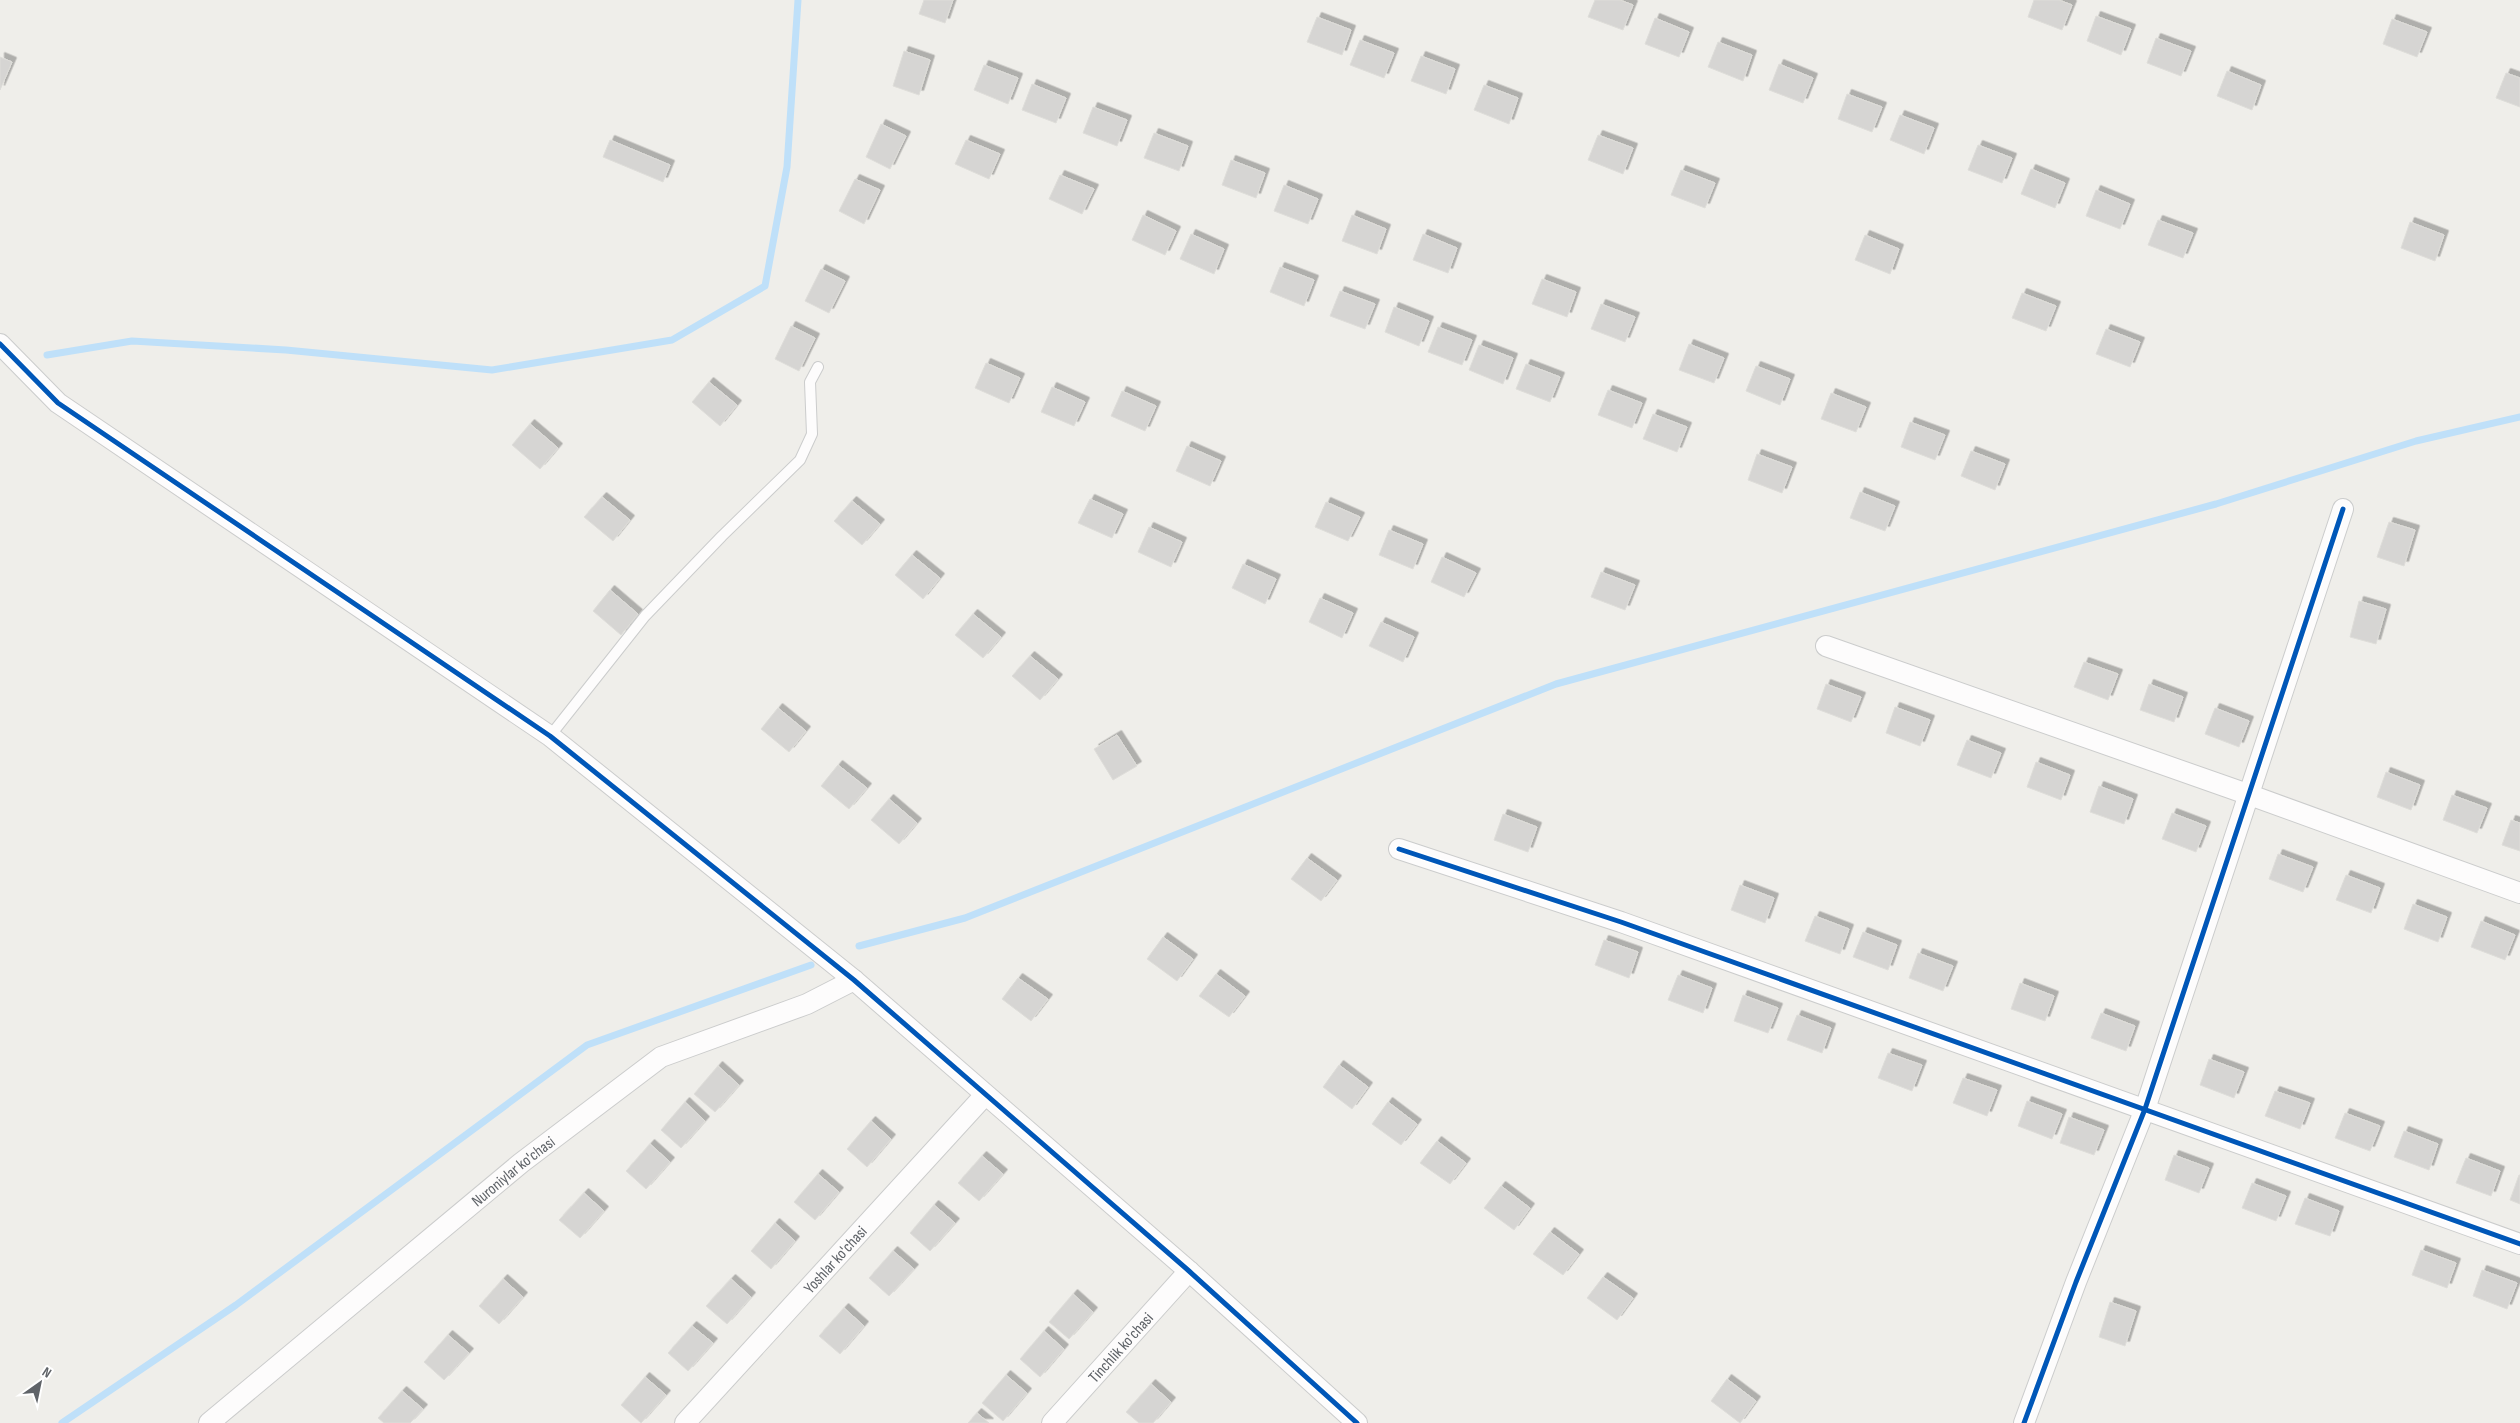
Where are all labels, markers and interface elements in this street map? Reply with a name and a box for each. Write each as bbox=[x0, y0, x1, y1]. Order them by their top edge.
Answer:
street label: Nuroniylar ko'chasi bbox=[468, 1133, 559, 1211]
street label: Yoshlar ko'chasi bbox=[800, 1223, 872, 1298]
street label: Tinchlik ko'chasi bbox=[1085, 1309, 1158, 1387]
north arrow bbox=[15, 1358, 65, 1408]
text: N bbox=[39, 1363, 55, 1382]

